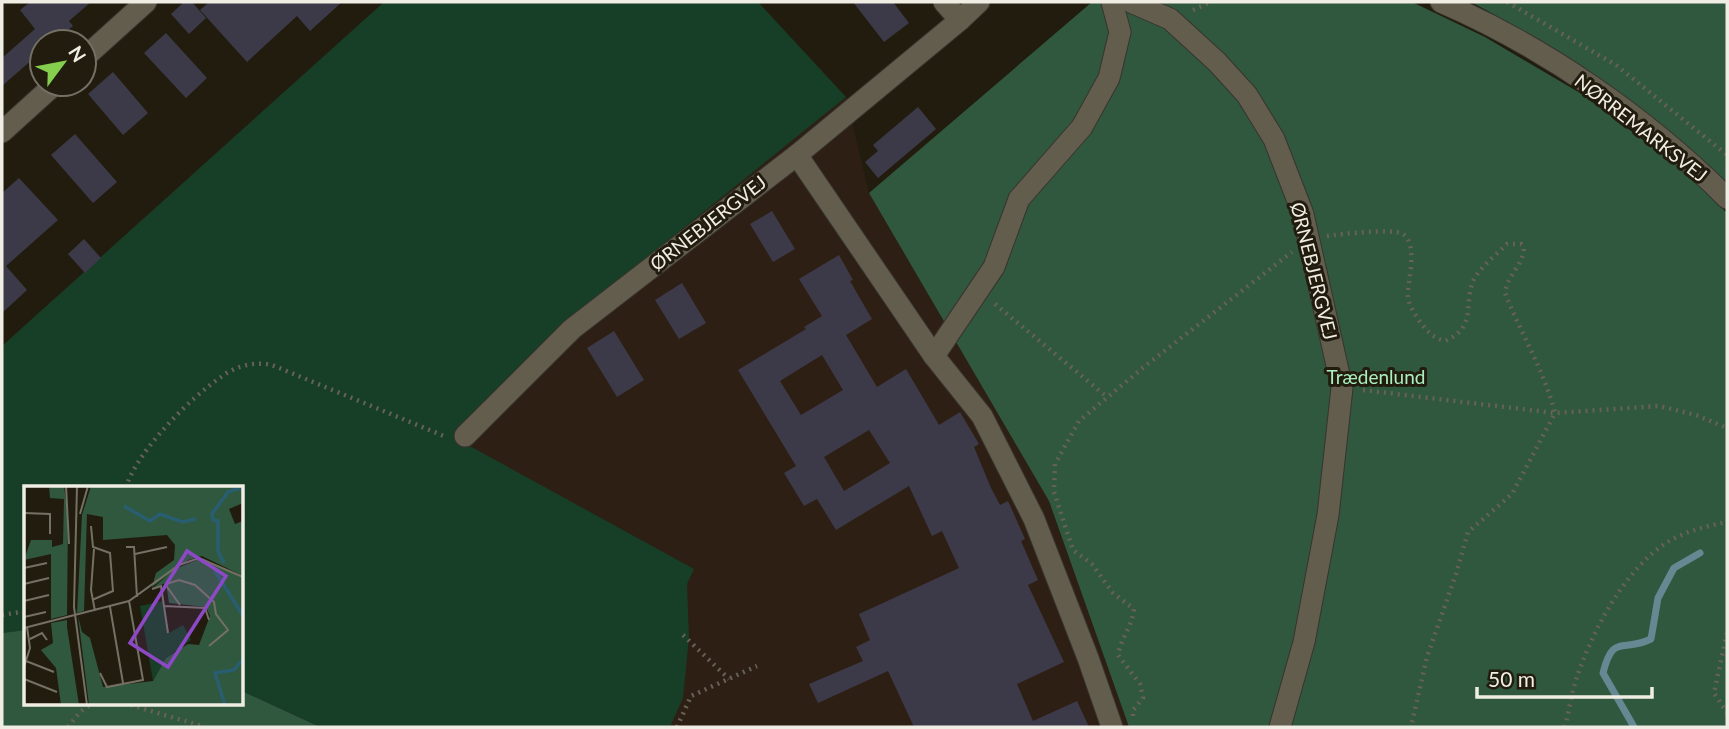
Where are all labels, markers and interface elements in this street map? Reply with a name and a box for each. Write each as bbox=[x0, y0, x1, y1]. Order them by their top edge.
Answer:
north arrow bbox=[28, 28, 98, 98]
text: N bbox=[64, 41, 91, 66]
street label: NØRREMARKSVEJ bbox=[1571, 69, 1712, 186]
street label: ØRNEBJERGVEJ bbox=[645, 170, 770, 275]
street label: ØRNEBJERGVEJ bbox=[1286, 200, 1343, 342]
park label: Trædenlund bbox=[1327, 365, 1425, 388]
inset map bbox=[24, 486, 243, 704]
scale bar bbox=[1477, 656, 1652, 700]
text: 50 m bbox=[1488, 666, 1535, 691]

